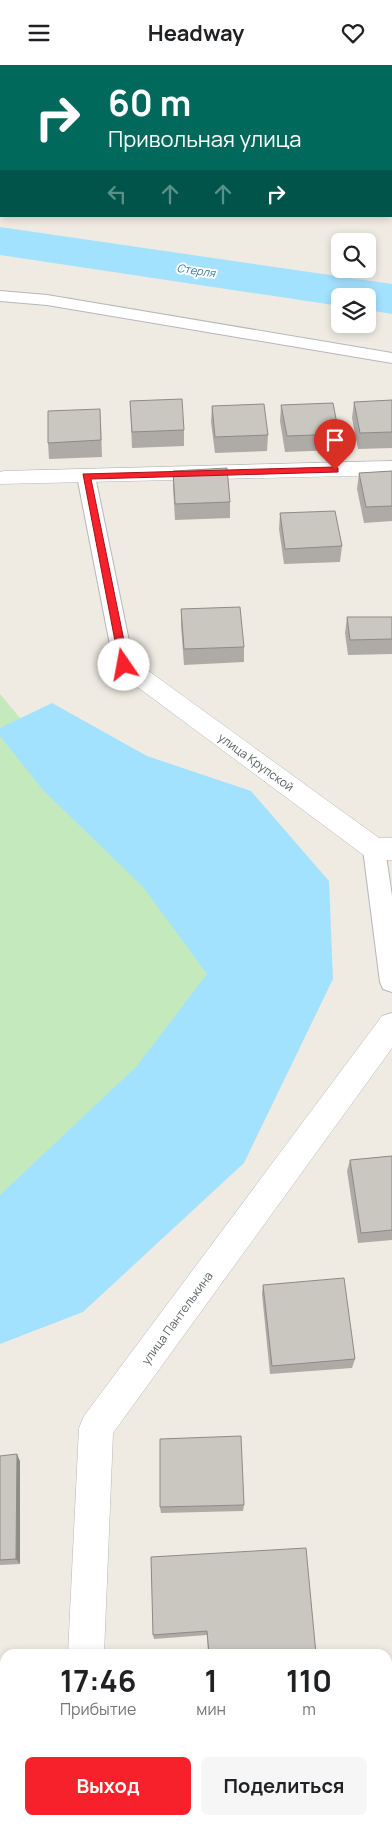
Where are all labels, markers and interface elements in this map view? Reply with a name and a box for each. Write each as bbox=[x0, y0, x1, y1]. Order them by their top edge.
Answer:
text: Headway bbox=[148, 18, 244, 48]
icon: menu bbox=[25, 19, 53, 47]
icon: heart bbox=[339, 19, 367, 47]
text: 60 m bbox=[108, 79, 191, 127]
icon: right bbox=[25, 85, 90, 150]
text: Привольная улица bbox=[108, 124, 302, 154]
icon: left bbox=[103, 180, 131, 208]
icon: ahead bbox=[156, 180, 184, 208]
icon: ahead bbox=[209, 180, 237, 208]
icon: right bbox=[262, 180, 290, 208]
map controls bbox=[331, 233, 376, 333]
button: search bbox=[331, 233, 376, 278]
water label: Стерля bbox=[176, 260, 217, 280]
button: layers bbox=[331, 288, 376, 333]
pin bbox=[314, 419, 356, 470]
icon: arrive bbox=[321, 426, 349, 454]
position arrow bbox=[97, 638, 149, 690]
street label: улица Крупской bbox=[215, 729, 297, 795]
street label: улица Пантелькина bbox=[137, 1268, 217, 1368]
text: 17:46 bbox=[60, 1660, 136, 1701]
text: 1 bbox=[205, 1660, 218, 1701]
text: 110 bbox=[286, 1660, 332, 1701]
text: Прибытие bbox=[60, 1698, 136, 1720]
text: мин bbox=[196, 1698, 226, 1720]
text: m bbox=[302, 1698, 316, 1720]
button: Выход bbox=[25, 1757, 191, 1815]
button: Поделиться bbox=[201, 1757, 367, 1815]

